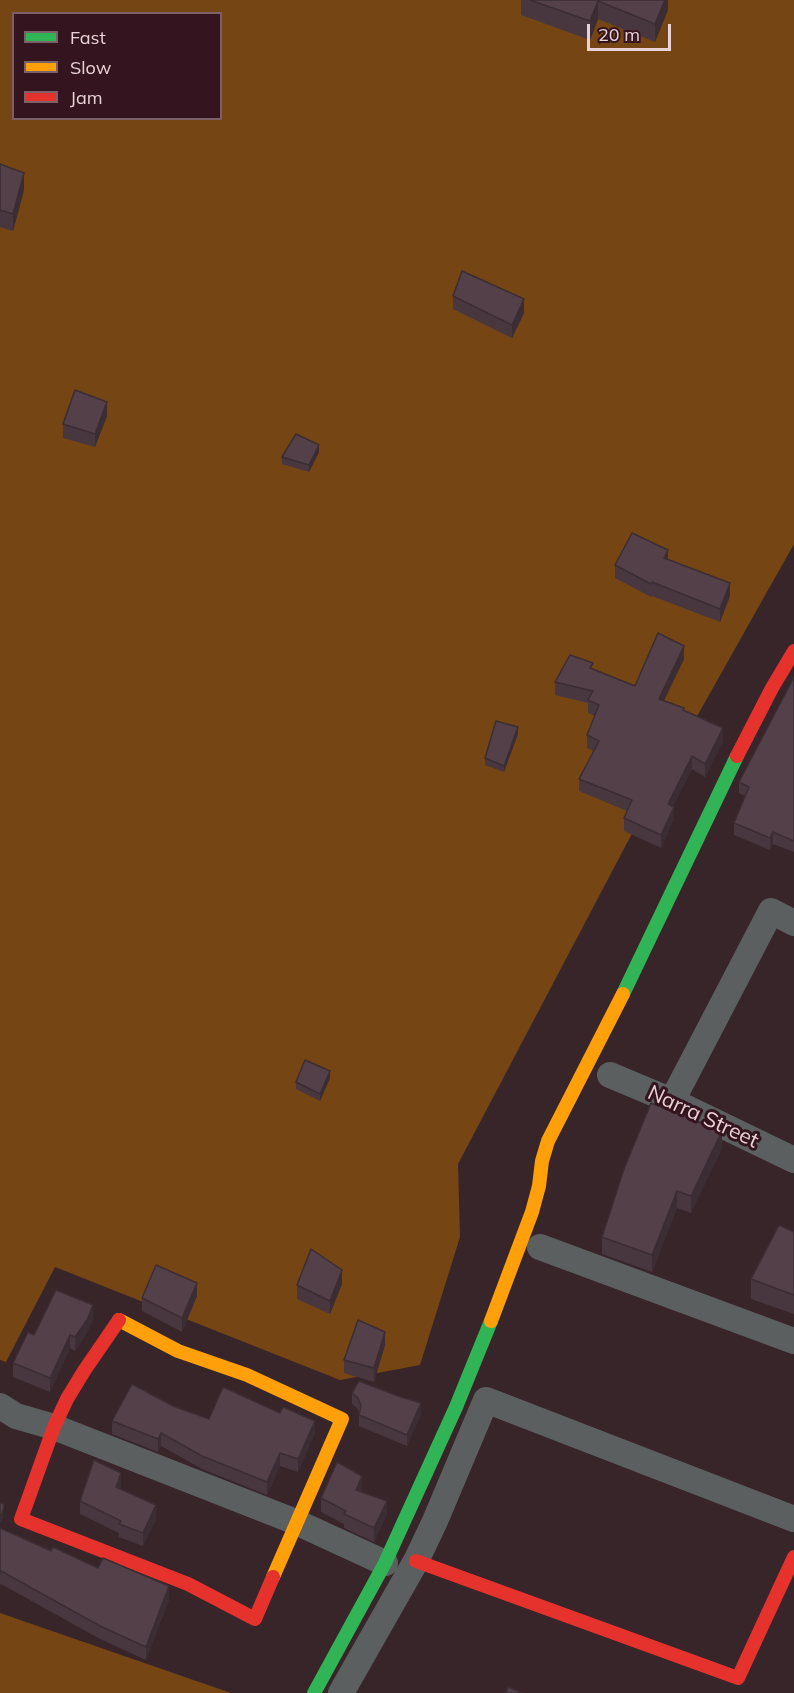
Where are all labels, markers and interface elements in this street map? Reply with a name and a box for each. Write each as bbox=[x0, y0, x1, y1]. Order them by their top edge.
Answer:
legend bbox=[12, 12, 222, 120]
scale bar bbox=[590, 12, 674, 50]
text: 20 m bbox=[598, 23, 640, 46]
text: Fast bbox=[70, 26, 106, 49]
text: Slow bbox=[70, 56, 111, 79]
text: Jam bbox=[70, 86, 103, 109]
street label: Narra Street bbox=[643, 1080, 763, 1154]

